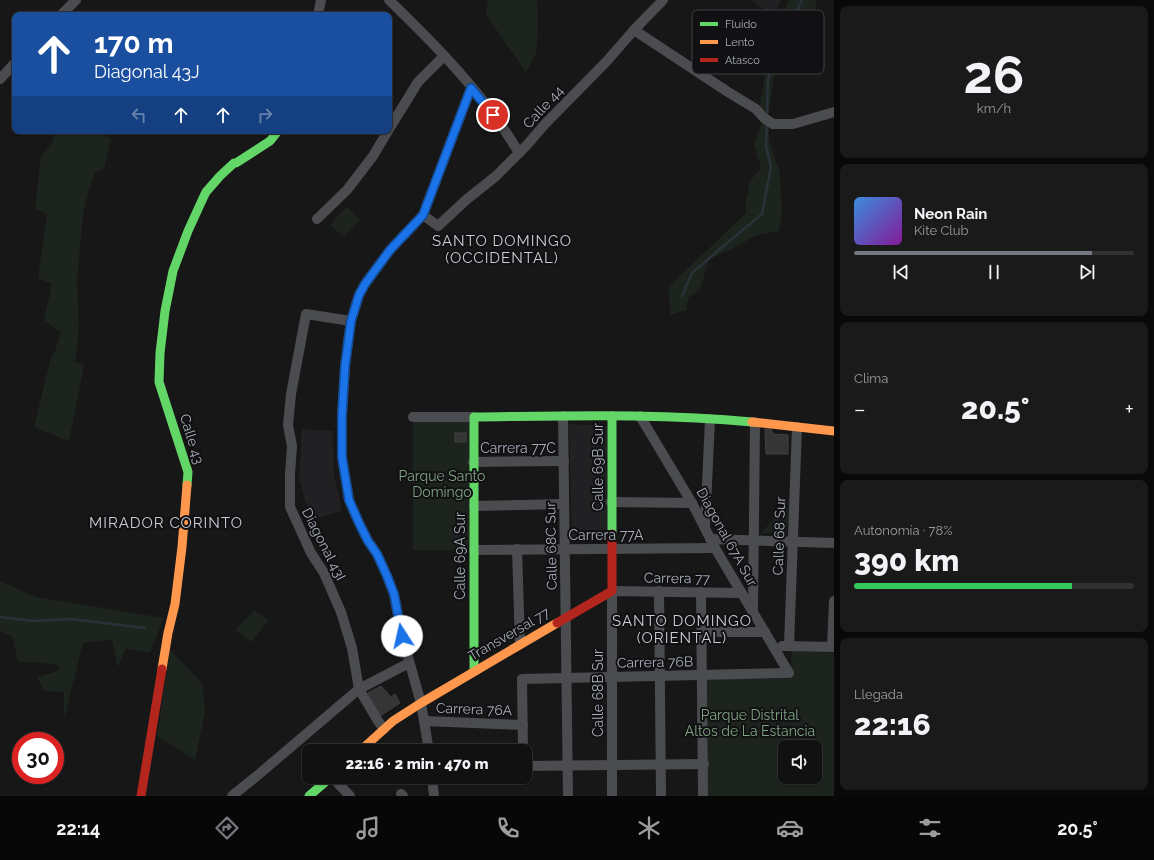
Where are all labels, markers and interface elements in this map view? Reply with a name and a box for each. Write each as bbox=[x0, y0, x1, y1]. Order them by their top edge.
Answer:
legend bbox=[692, 10, 824, 74]
text: Fluido bbox=[725, 18, 757, 31]
text: 170 m bbox=[94, 27, 174, 60]
icon: ahead bbox=[28, 28, 80, 80]
text: Lento bbox=[725, 36, 755, 49]
text: 26 bbox=[964, 44, 1024, 105]
text: Atasco bbox=[725, 54, 760, 67]
text: Diagonal 43J bbox=[94, 61, 200, 82]
street label: Calle 44 bbox=[519, 82, 567, 131]
pin bbox=[476, 98, 510, 132]
text: km/h bbox=[977, 101, 1011, 116]
icon: left bbox=[128, 104, 150, 126]
icon: ahead bbox=[170, 104, 192, 126]
icon: ahead bbox=[212, 104, 234, 126]
icon: right bbox=[254, 104, 276, 126]
icon: arrive bbox=[482, 104, 504, 126]
text: Neon Rain bbox=[914, 205, 987, 223]
text: Kite Club bbox=[914, 223, 969, 238]
district label: SANTO DOMINGO (OCCIDENTAL) bbox=[432, 232, 572, 267]
icon: previous bbox=[890, 261, 912, 283]
icon: pause bbox=[983, 261, 1005, 283]
icon: next bbox=[1076, 261, 1098, 283]
text: Clima bbox=[854, 371, 888, 386]
text: 20.5° bbox=[961, 391, 1030, 426]
text: − bbox=[854, 396, 866, 422]
text: + bbox=[1125, 396, 1134, 422]
street label: Calle 43 bbox=[177, 412, 207, 466]
street label: Calle 69B Sur bbox=[590, 423, 606, 511]
street label: Carrera 77C bbox=[480, 440, 556, 456]
park label: Parque Santo Domingo bbox=[399, 468, 485, 500]
street label: Diagonal 67A Sur bbox=[693, 485, 761, 589]
street label: Calle 68 Sur bbox=[770, 496, 788, 576]
street label: Calle 68C Sur bbox=[542, 502, 560, 590]
street label: Diagonal 43I bbox=[299, 505, 349, 583]
street label: Calle 69A Sur bbox=[452, 512, 468, 600]
district label: MIRADOR CORINTO bbox=[89, 514, 243, 532]
text: Autonomía · 78% bbox=[854, 523, 953, 538]
street label: Carrera 77A bbox=[569, 527, 644, 543]
text: 390 km bbox=[854, 543, 959, 578]
street label: Carrera 77 bbox=[644, 569, 711, 587]
street label: Transversal 77 bbox=[465, 604, 553, 664]
district label: SANTO DOMINGO (ORIENTAL) bbox=[612, 612, 752, 647]
position arrow bbox=[381, 615, 423, 657]
street label: Calle 68B Sur bbox=[590, 649, 606, 737]
street label: Carrera 76B bbox=[617, 653, 693, 671]
text: Llegada bbox=[854, 687, 903, 702]
street label: Carrera 76A bbox=[436, 700, 513, 718]
park label: Parque Distrital Altos de La Estancia bbox=[685, 707, 815, 739]
text: 22:16 bbox=[854, 707, 931, 742]
speed limit sign: 30 bbox=[12, 732, 64, 784]
map controls bbox=[778, 740, 822, 784]
button: sound bbox=[778, 740, 822, 784]
text: 22:16 · 2 min · 470 m bbox=[345, 755, 489, 773]
icon: directions bbox=[213, 814, 241, 842]
icon: music bbox=[354, 814, 382, 842]
icon: phone bbox=[494, 814, 522, 842]
icon: climate bbox=[635, 814, 663, 842]
icon: car bbox=[776, 814, 804, 842]
icon: filters bbox=[916, 814, 944, 842]
text: 22:14 bbox=[56, 818, 100, 839]
text: 20.5° bbox=[1057, 818, 1098, 839]

